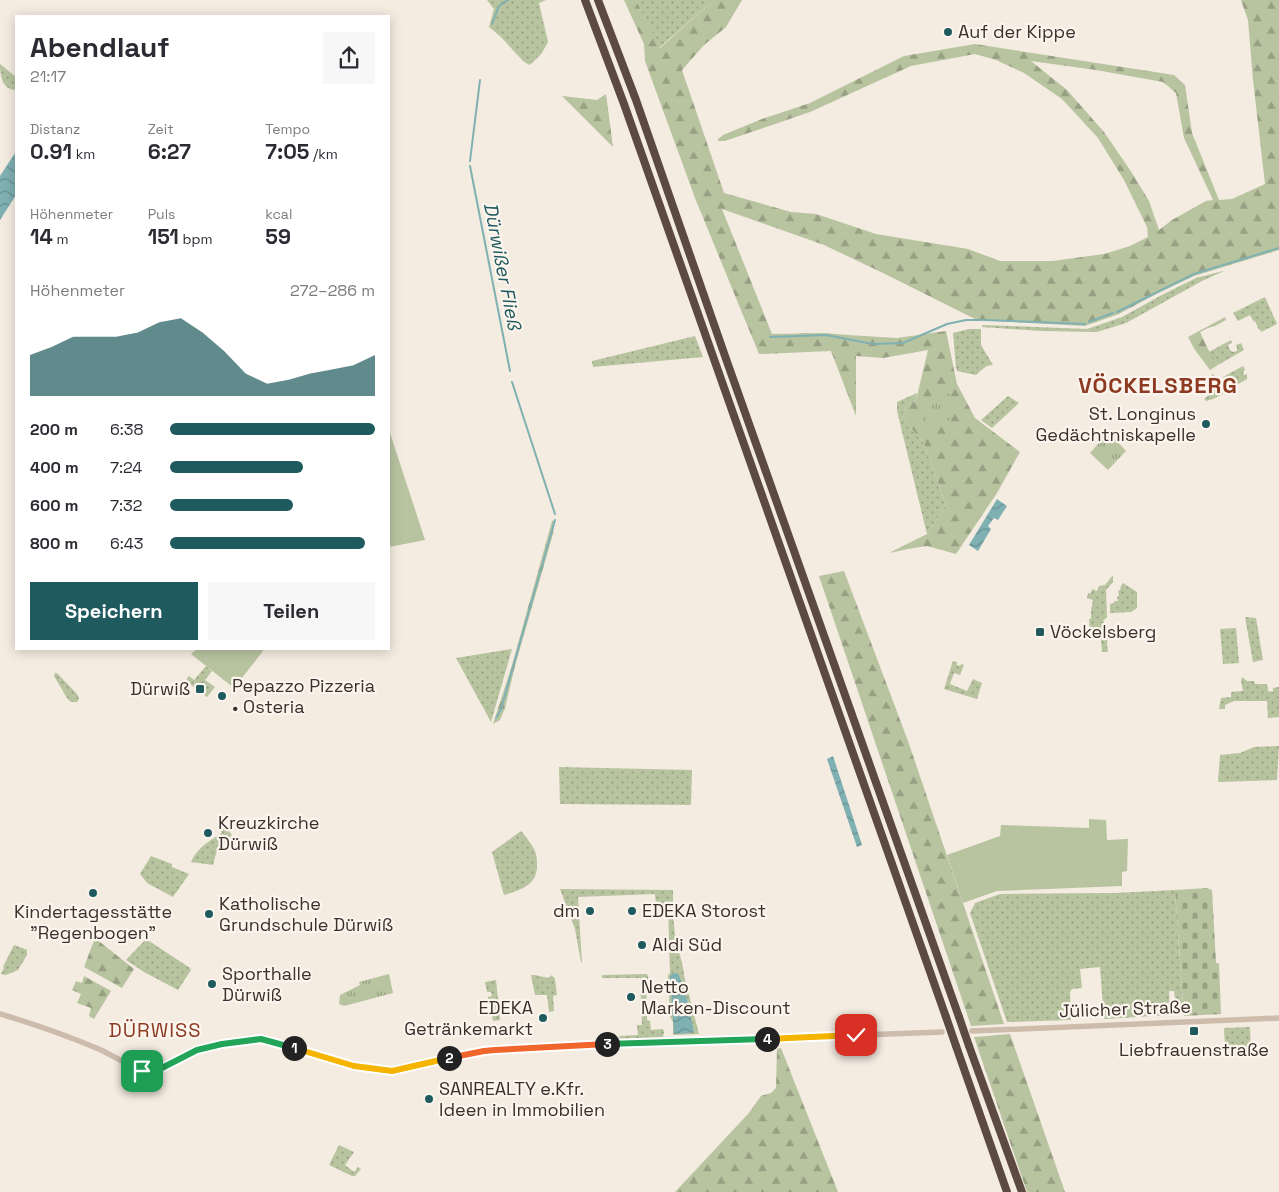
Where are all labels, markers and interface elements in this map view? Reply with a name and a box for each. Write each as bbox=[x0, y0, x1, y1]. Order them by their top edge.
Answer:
place label: Auf der Kippe bbox=[958, 20, 1076, 43]
marker: Auf der Kippe bbox=[942, 26, 954, 38]
text: Abendlauf bbox=[30, 29, 170, 65]
button: share bbox=[323, 32, 375, 84]
text: 21:17 bbox=[30, 66, 66, 87]
text: Distanz bbox=[30, 120, 80, 138]
text: Zeit bbox=[148, 120, 174, 138]
text: Tempo bbox=[265, 120, 310, 138]
text: 0.91 bbox=[30, 138, 72, 165]
text: 6:27 bbox=[148, 138, 191, 165]
text: 7:05 bbox=[265, 138, 309, 165]
text: km bbox=[72, 145, 95, 163]
text: /km bbox=[309, 145, 338, 163]
water label: Dürwißer Fließ bbox=[478, 200, 527, 333]
text: Höhenmeter bbox=[30, 205, 113, 223]
text: Puls bbox=[148, 205, 175, 223]
text: kcal bbox=[265, 205, 292, 223]
text: 14 bbox=[30, 223, 53, 250]
text: 151 bbox=[148, 223, 179, 250]
text: 59 bbox=[265, 223, 291, 250]
text: m bbox=[53, 230, 69, 248]
text: bpm bbox=[179, 230, 213, 248]
text: Höhenmeter bbox=[30, 280, 125, 301]
text: 272–286 m bbox=[290, 280, 375, 301]
district label: VÖCKELSBERG bbox=[1078, 371, 1238, 399]
place label: St. Longinus Gedächtniskapelle bbox=[1035, 402, 1196, 446]
marker: St. Longinus Gedächtniskapelle bbox=[1200, 418, 1212, 430]
text: 200 m bbox=[30, 419, 78, 440]
text: 6:38 bbox=[110, 419, 143, 440]
text: 400 m bbox=[30, 457, 79, 478]
text: 7:24 bbox=[110, 457, 142, 478]
text: 600 m bbox=[30, 495, 78, 516]
text: 7:32 bbox=[110, 495, 142, 516]
text: 800 m bbox=[30, 533, 78, 554]
text: 6:43 bbox=[110, 533, 144, 554]
button: Speichern bbox=[30, 582, 198, 640]
button: Teilen bbox=[208, 582, 375, 640]
place label: Vöckelsberg bbox=[1050, 620, 1156, 643]
marker: Vöckelsberg bbox=[1034, 626, 1046, 638]
place label: Pepazzo Pizzeria • Osteria bbox=[232, 674, 375, 718]
place label: Dürwiß bbox=[130, 677, 190, 700]
marker: Dürwiß bbox=[194, 683, 206, 695]
marker: Pepazzo Pizzeria • Osteria bbox=[216, 690, 228, 702]
place label: Kreuzkirche Dürwiß bbox=[218, 811, 320, 855]
marker: Kreuzkirche Dürwiß bbox=[202, 827, 214, 839]
marker: Kindertagesstätte "Regenbogen" bbox=[87, 887, 99, 899]
place label: Katholische Grundschule Dürwiß bbox=[219, 892, 393, 936]
place label: dm bbox=[553, 899, 580, 922]
place label: EDEKA Storost bbox=[642, 899, 766, 922]
place label: Kindertagesstätte "Regenbogen" bbox=[14, 900, 172, 944]
marker: dm bbox=[584, 905, 596, 917]
marker: EDEKA Storost bbox=[626, 905, 638, 917]
marker: Katholische Grundschule Dürwiß bbox=[203, 908, 215, 920]
place label: Aldi Süd bbox=[652, 933, 722, 956]
marker: Aldi Süd bbox=[636, 939, 648, 951]
place label: Sporthalle Dürwiß bbox=[222, 962, 312, 1006]
place label: Netto Marken-Discount bbox=[641, 975, 791, 1019]
marker: Sporthalle Dürwiß bbox=[206, 978, 218, 990]
marker: Netto Marken-Discount bbox=[625, 991, 637, 1003]
street label: Jülicher Straße bbox=[1059, 995, 1191, 1022]
place label: EDEKA Getränkemarkt bbox=[404, 996, 533, 1040]
marker: EDEKA Getränkemarkt bbox=[537, 1012, 549, 1024]
pin bbox=[835, 1014, 877, 1056]
district label: DÜRWISS bbox=[108, 1017, 202, 1043]
icon: check bbox=[842, 1021, 870, 1049]
marker: Liebfrauenstraße bbox=[1188, 1025, 1200, 1037]
pin: 4 bbox=[754, 1026, 780, 1052]
text: 4 bbox=[763, 1030, 772, 1048]
pin: 3 bbox=[594, 1032, 620, 1056]
text: 3 bbox=[603, 1035, 612, 1053]
pin: 1 bbox=[282, 1036, 306, 1060]
place label: Liebfrauenstraße bbox=[1119, 1038, 1269, 1061]
text: 1 bbox=[291, 1039, 298, 1057]
pin: 2 bbox=[436, 1046, 462, 1070]
text: 2 bbox=[445, 1049, 454, 1067]
pin bbox=[121, 1050, 163, 1092]
icon: arrive bbox=[128, 1057, 156, 1085]
place label: SANREALTY e.Kfr. Ideen in Immobilien bbox=[439, 1077, 605, 1121]
marker: SANREALTY e.Kfr. Ideen in Immobilien bbox=[423, 1093, 435, 1105]

